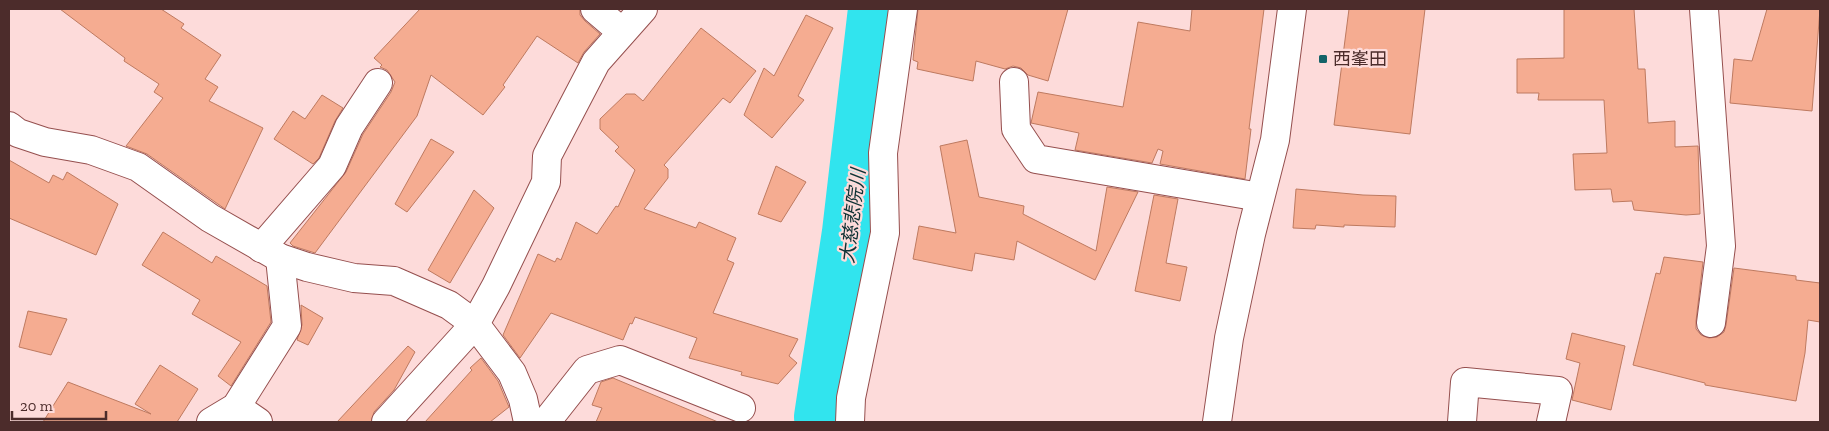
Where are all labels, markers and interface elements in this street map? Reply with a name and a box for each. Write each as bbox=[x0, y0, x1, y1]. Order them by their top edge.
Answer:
place label: 西峯田 bbox=[1333, 48, 1387, 70]
marker: 西峯田 bbox=[1317, 53, 1329, 65]
water label: 大慈悲院川 bbox=[835, 166, 870, 265]
scale bar bbox=[12, 388, 106, 420]
text: 20 m bbox=[20, 397, 53, 415]

